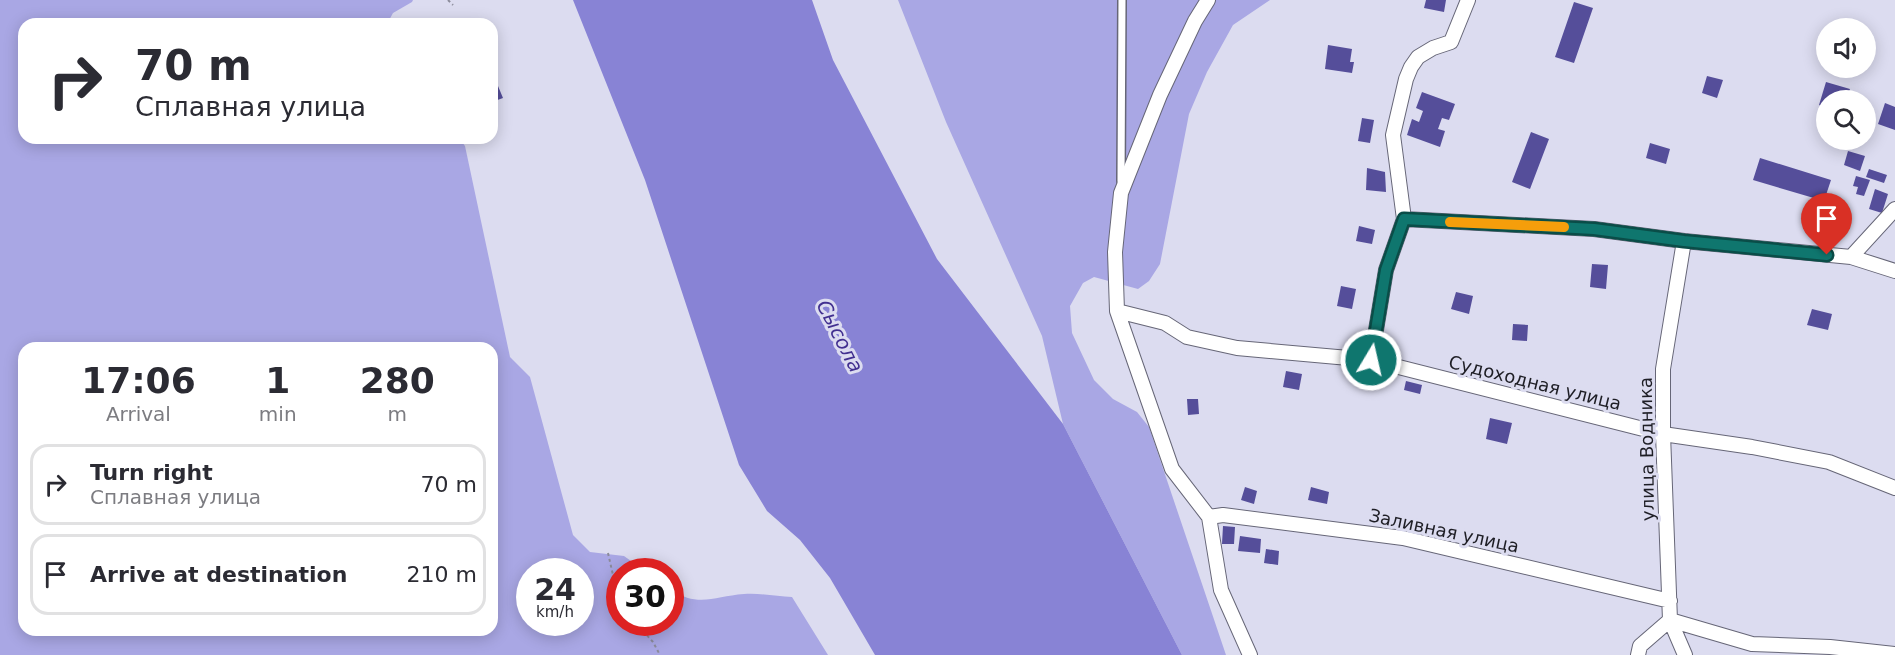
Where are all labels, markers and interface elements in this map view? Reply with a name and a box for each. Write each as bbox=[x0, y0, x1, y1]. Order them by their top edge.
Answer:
map controls bbox=[1816, 18, 1876, 150]
button: sound bbox=[1816, 18, 1876, 78]
text: 70 m bbox=[135, 41, 252, 90]
icon: right bbox=[36, 42, 114, 120]
button: search bbox=[1816, 90, 1876, 150]
text: Сплавная улица bbox=[135, 91, 366, 122]
pin bbox=[1801, 193, 1852, 255]
icon: arrive bbox=[1810, 202, 1843, 235]
water label: Сысола bbox=[812, 296, 868, 376]
position arrow bbox=[1339, 328, 1403, 392]
street label: Судоходная улица bbox=[1447, 351, 1624, 414]
text: 17:06 bbox=[81, 360, 196, 401]
text: 1 bbox=[265, 360, 290, 401]
text: 280 bbox=[360, 360, 435, 401]
street label: улица Водника bbox=[1635, 377, 1658, 521]
text: Arrival bbox=[106, 402, 171, 426]
text: min bbox=[259, 402, 297, 426]
text: m bbox=[388, 402, 407, 426]
text: Turn right bbox=[90, 460, 213, 485]
icon: right bbox=[39, 468, 72, 501]
text: 70 m bbox=[421, 472, 477, 497]
text: Сплавная улица bbox=[90, 485, 261, 509]
street label: Заливная улица bbox=[1367, 504, 1521, 557]
icon: arrive bbox=[39, 558, 72, 591]
speed limit sign: 30 bbox=[606, 558, 684, 636]
text: Arrive at destination bbox=[90, 562, 347, 587]
text: 210 m bbox=[407, 562, 477, 587]
text: 24 bbox=[534, 572, 576, 607]
text: km/h bbox=[536, 603, 574, 621]

